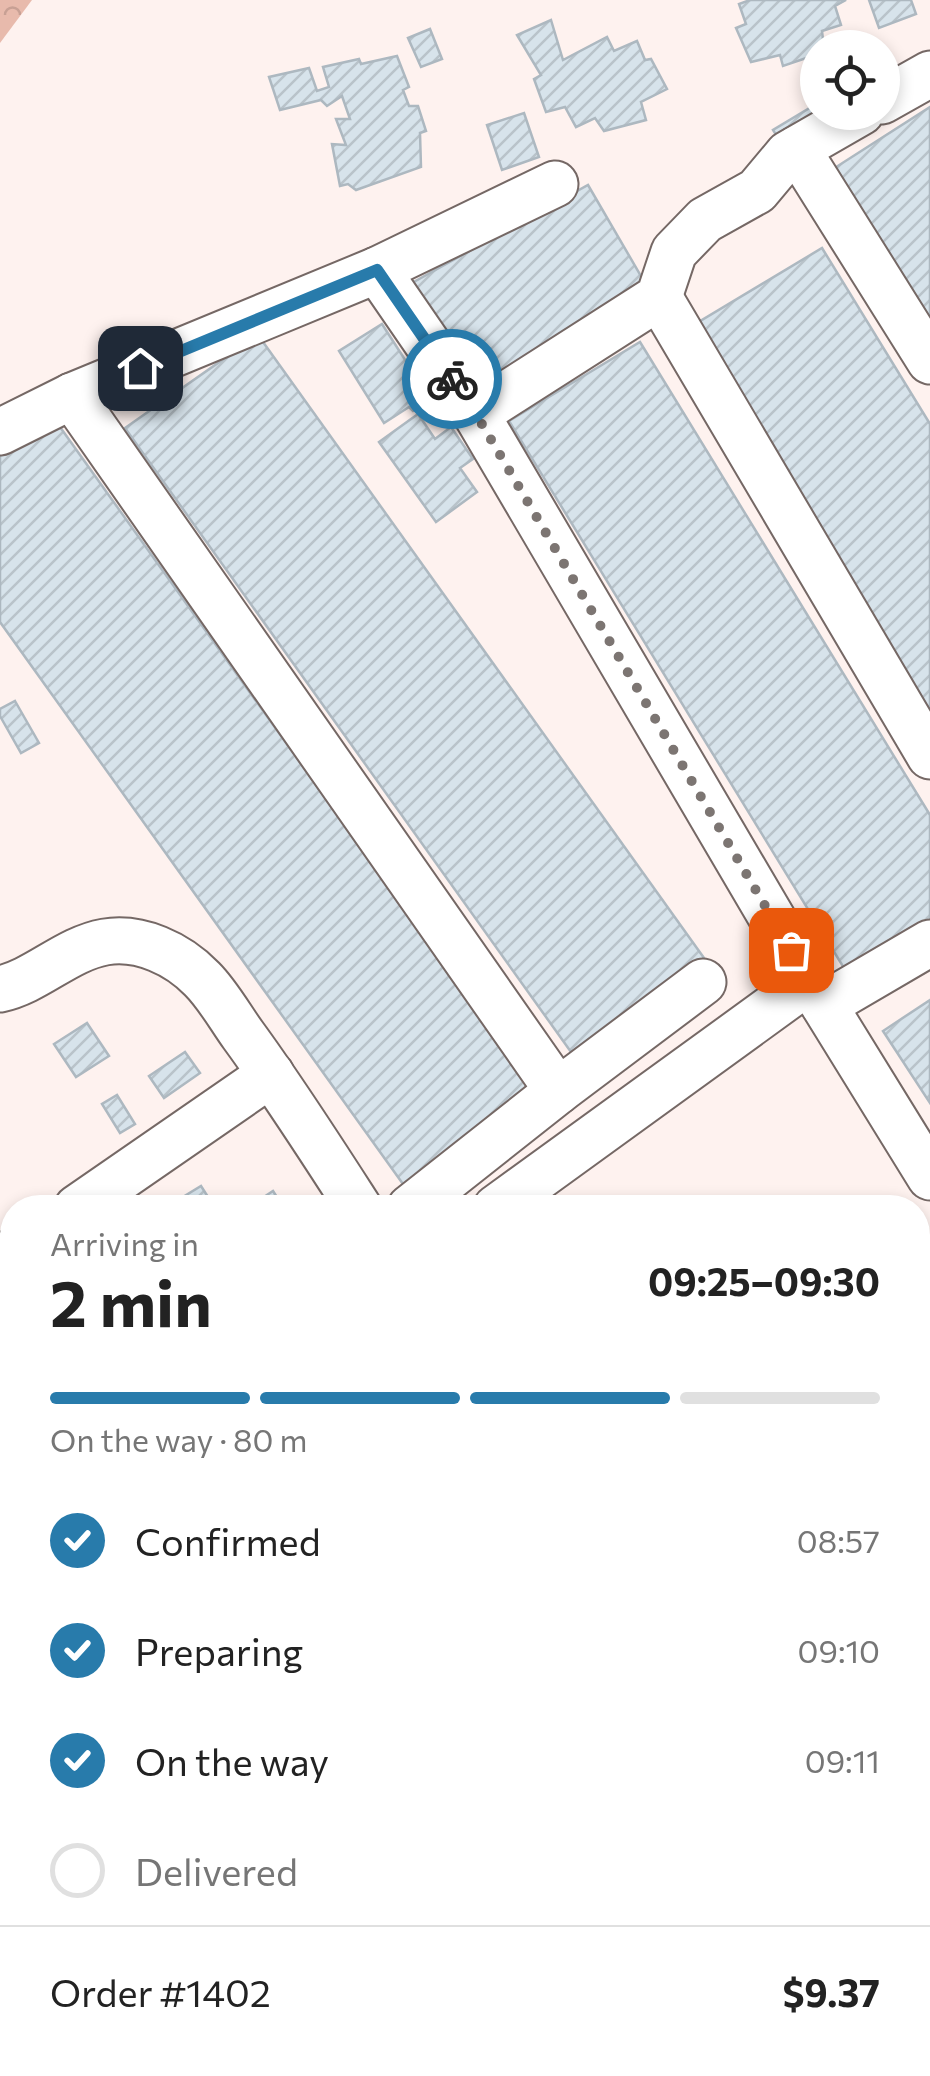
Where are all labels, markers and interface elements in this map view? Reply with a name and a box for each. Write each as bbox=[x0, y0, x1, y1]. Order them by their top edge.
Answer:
map controls bbox=[800, 30, 900, 130]
button: locate bbox=[800, 30, 900, 130]
pin bbox=[98, 326, 183, 411]
courier bbox=[402, 329, 502, 429]
icon: home bbox=[113, 341, 168, 396]
icon: bike bbox=[425, 352, 480, 407]
pin bbox=[749, 908, 834, 993]
icon: bag bbox=[764, 923, 819, 978]
text: Arriving in bbox=[50, 1223, 199, 1263]
text: 09:25–09:30 bbox=[648, 1257, 880, 1304]
text: 2 min bbox=[50, 1261, 212, 1340]
text: On the way · 80 m bbox=[50, 1419, 307, 1459]
icon: check bbox=[50, 1513, 105, 1568]
text: Confirmed bbox=[135, 1517, 321, 1564]
text: 08:57 bbox=[797, 1520, 880, 1560]
icon: check bbox=[50, 1623, 105, 1678]
text: Preparing bbox=[135, 1627, 303, 1674]
text: 09:10 bbox=[798, 1630, 880, 1670]
icon: check bbox=[50, 1733, 105, 1788]
text: On the way bbox=[135, 1737, 329, 1784]
text: 09:11 bbox=[805, 1740, 880, 1780]
text: Delivered bbox=[135, 1847, 298, 1894]
text: Order #1402 bbox=[50, 1968, 271, 2015]
text: $9.37 bbox=[783, 1968, 880, 2015]

